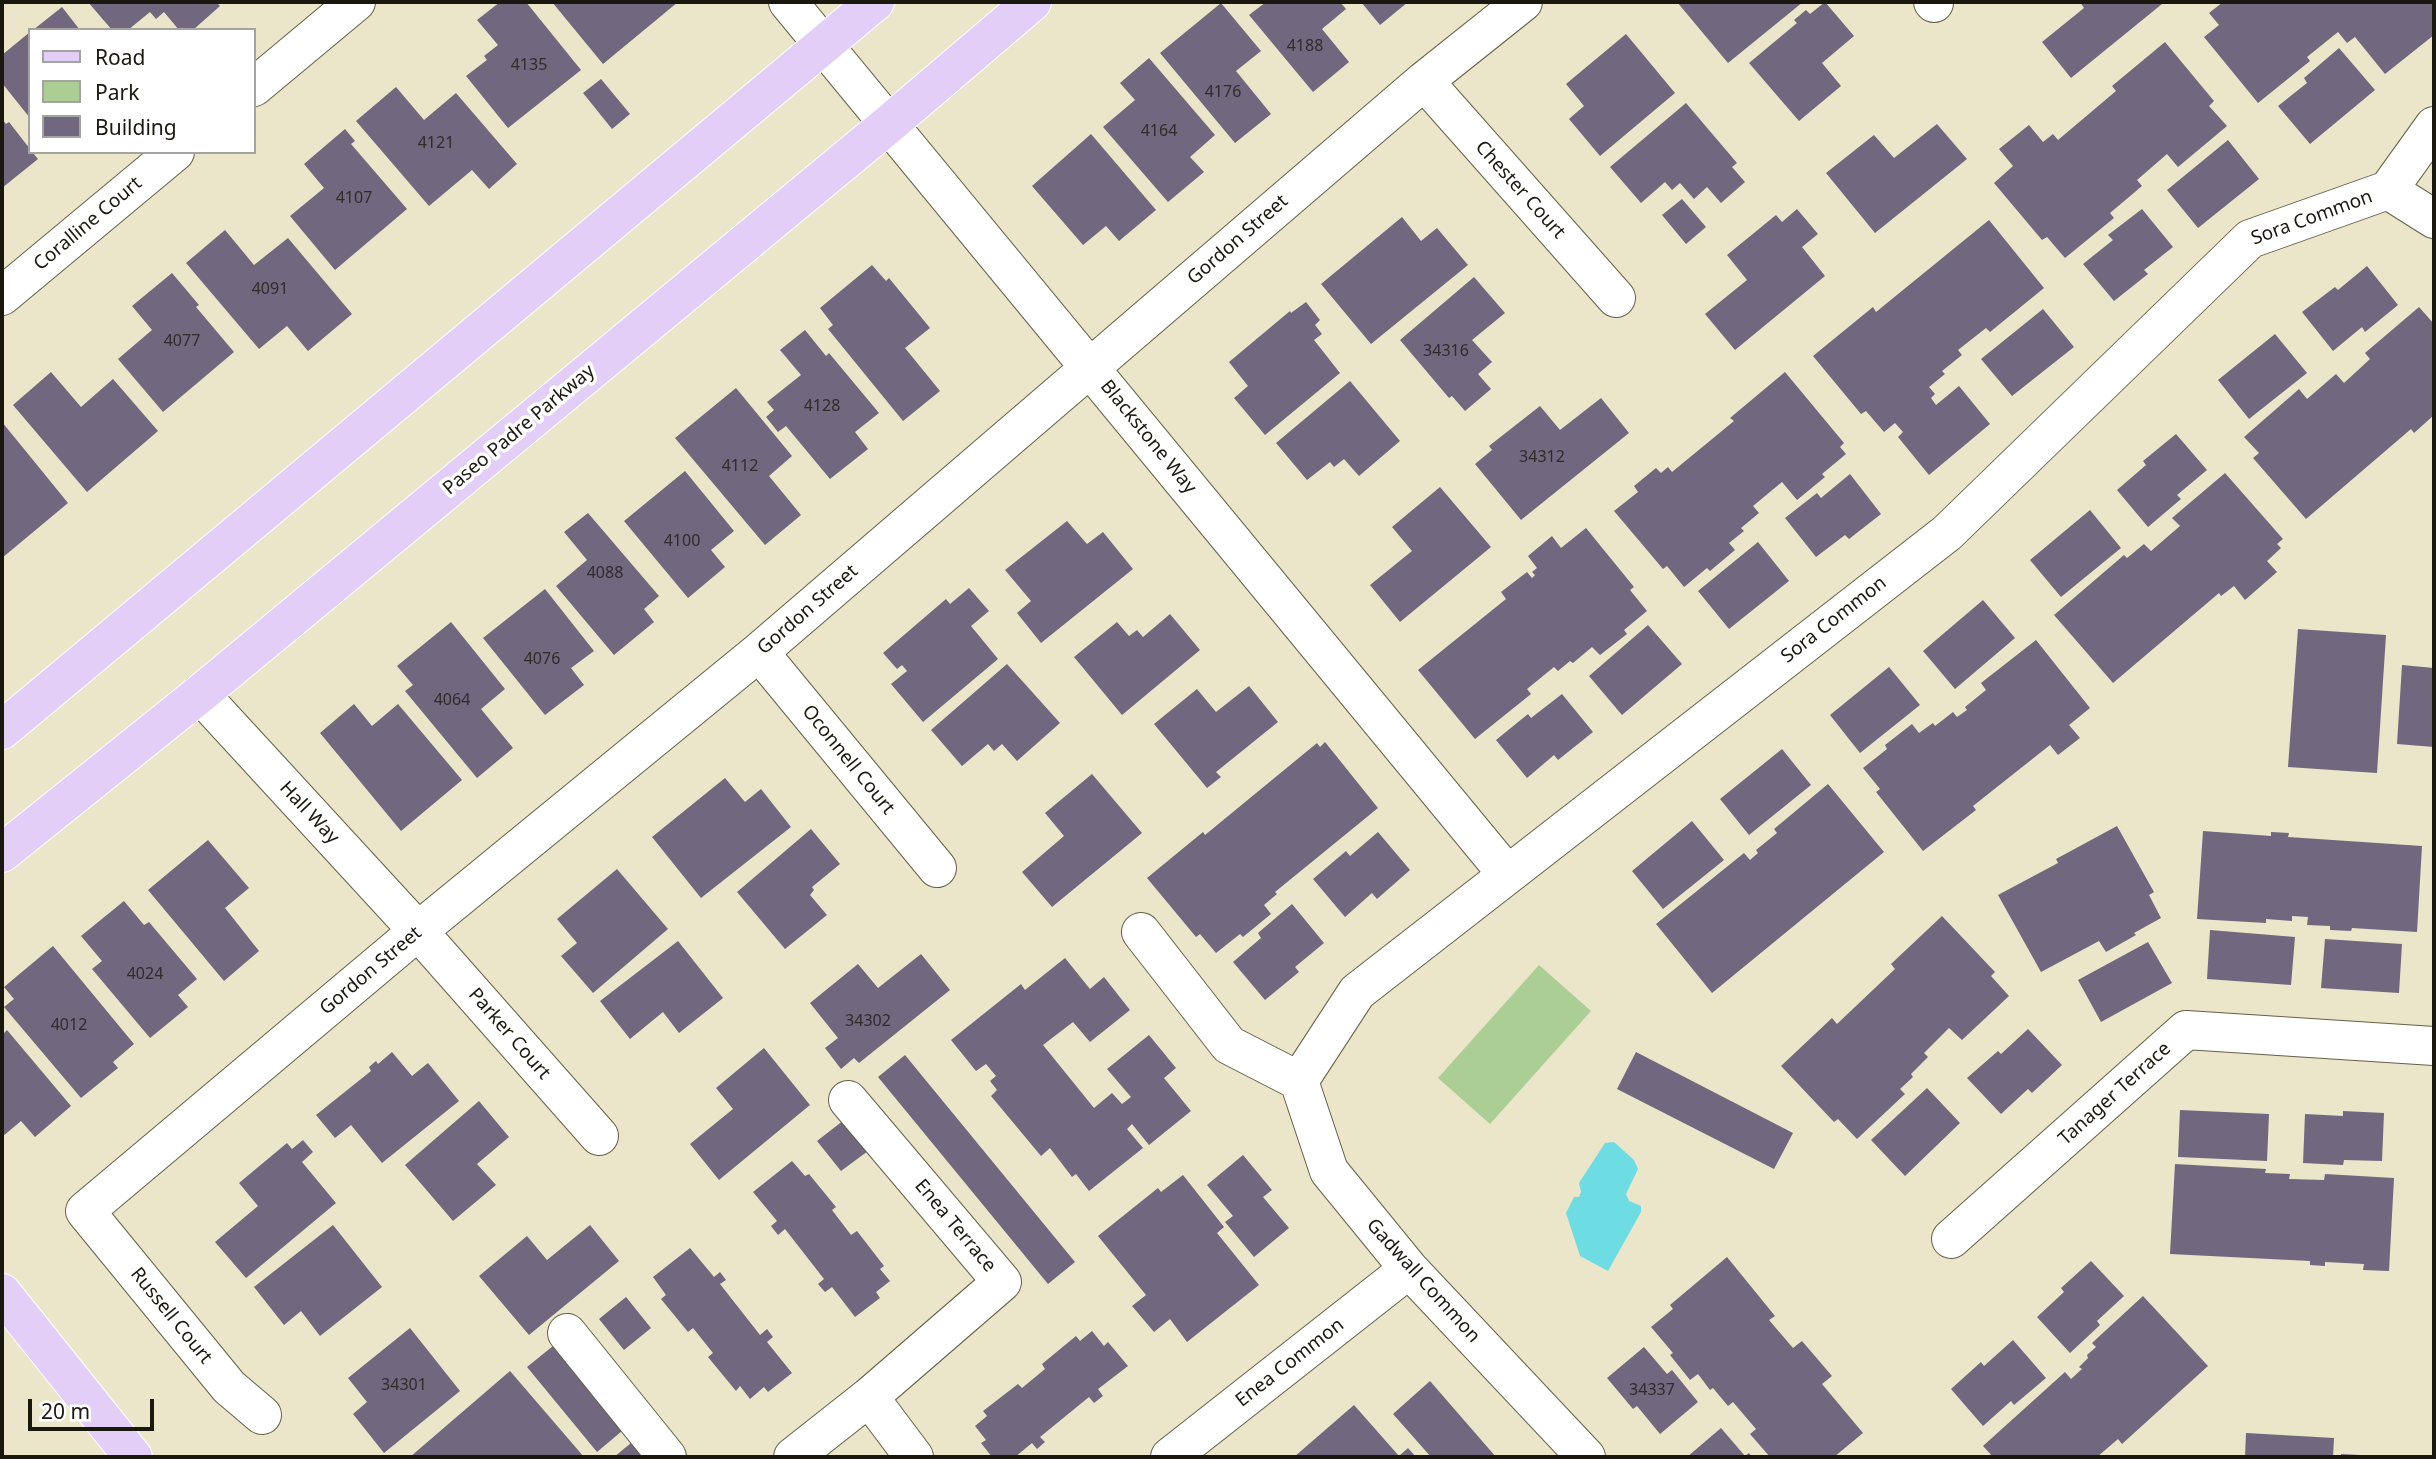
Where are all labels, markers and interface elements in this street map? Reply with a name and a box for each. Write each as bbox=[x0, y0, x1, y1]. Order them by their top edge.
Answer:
legend bbox=[28, 28, 256, 154]
house number: 4188 bbox=[1287, 36, 1323, 56]
text: Road bbox=[95, 43, 145, 71]
house number: 4135 bbox=[511, 55, 547, 75]
text: Park bbox=[95, 78, 139, 106]
house number: 4176 bbox=[1205, 82, 1241, 102]
text: Building bbox=[95, 113, 177, 141]
house number: 4164 bbox=[1141, 121, 1177, 141]
house number: 4121 bbox=[418, 133, 454, 153]
street label: Chester Court bbox=[1470, 136, 1570, 244]
street label: Coralline Court bbox=[29, 172, 147, 276]
street label: Sora Common bbox=[2248, 186, 2376, 250]
house number: 4107 bbox=[336, 188, 372, 208]
street label: Gordon Street bbox=[1183, 190, 1293, 290]
house number: 4091 bbox=[252, 279, 288, 299]
house number: 4077 bbox=[164, 331, 200, 351]
house number: 34316 bbox=[1423, 341, 1469, 361]
street label: Paseo Padre Parkway bbox=[439, 360, 599, 500]
street label: Blackstone Way bbox=[1095, 376, 1201, 498]
house number: 4128 bbox=[804, 396, 840, 416]
house number: 34312 bbox=[1519, 447, 1565, 467]
house number: 4112 bbox=[722, 456, 758, 476]
house number: 4100 bbox=[664, 531, 700, 551]
street label: Gordon Street bbox=[753, 560, 863, 660]
house number: 4088 bbox=[587, 563, 623, 583]
street label: Sora Common bbox=[1777, 572, 1891, 668]
house number: 4076 bbox=[524, 649, 560, 669]
house number: 4064 bbox=[434, 690, 470, 710]
street label: Oconnell Court bbox=[797, 701, 899, 819]
street label: Hall Way bbox=[274, 777, 344, 849]
street label: Gordon Street bbox=[316, 922, 426, 1020]
house number: 4024 bbox=[127, 964, 163, 984]
street label: Parker Court bbox=[463, 984, 555, 1084]
house number: 34302 bbox=[845, 1011, 891, 1031]
house number: 4012 bbox=[51, 1015, 87, 1035]
street label: Tanager Terrace bbox=[2054, 1038, 2176, 1150]
street label: Enea Terrace bbox=[910, 1175, 1000, 1277]
street label: Gadwall Common bbox=[1361, 1214, 1485, 1348]
street label: Russell Court bbox=[125, 1263, 217, 1369]
street label: Enea Common bbox=[1231, 1314, 1349, 1412]
house number: 34301 bbox=[381, 1375, 427, 1395]
house number: 34337 bbox=[1629, 1380, 1675, 1400]
scale bar bbox=[32, 1386, 158, 1430]
text: 20 m bbox=[41, 1397, 90, 1425]

